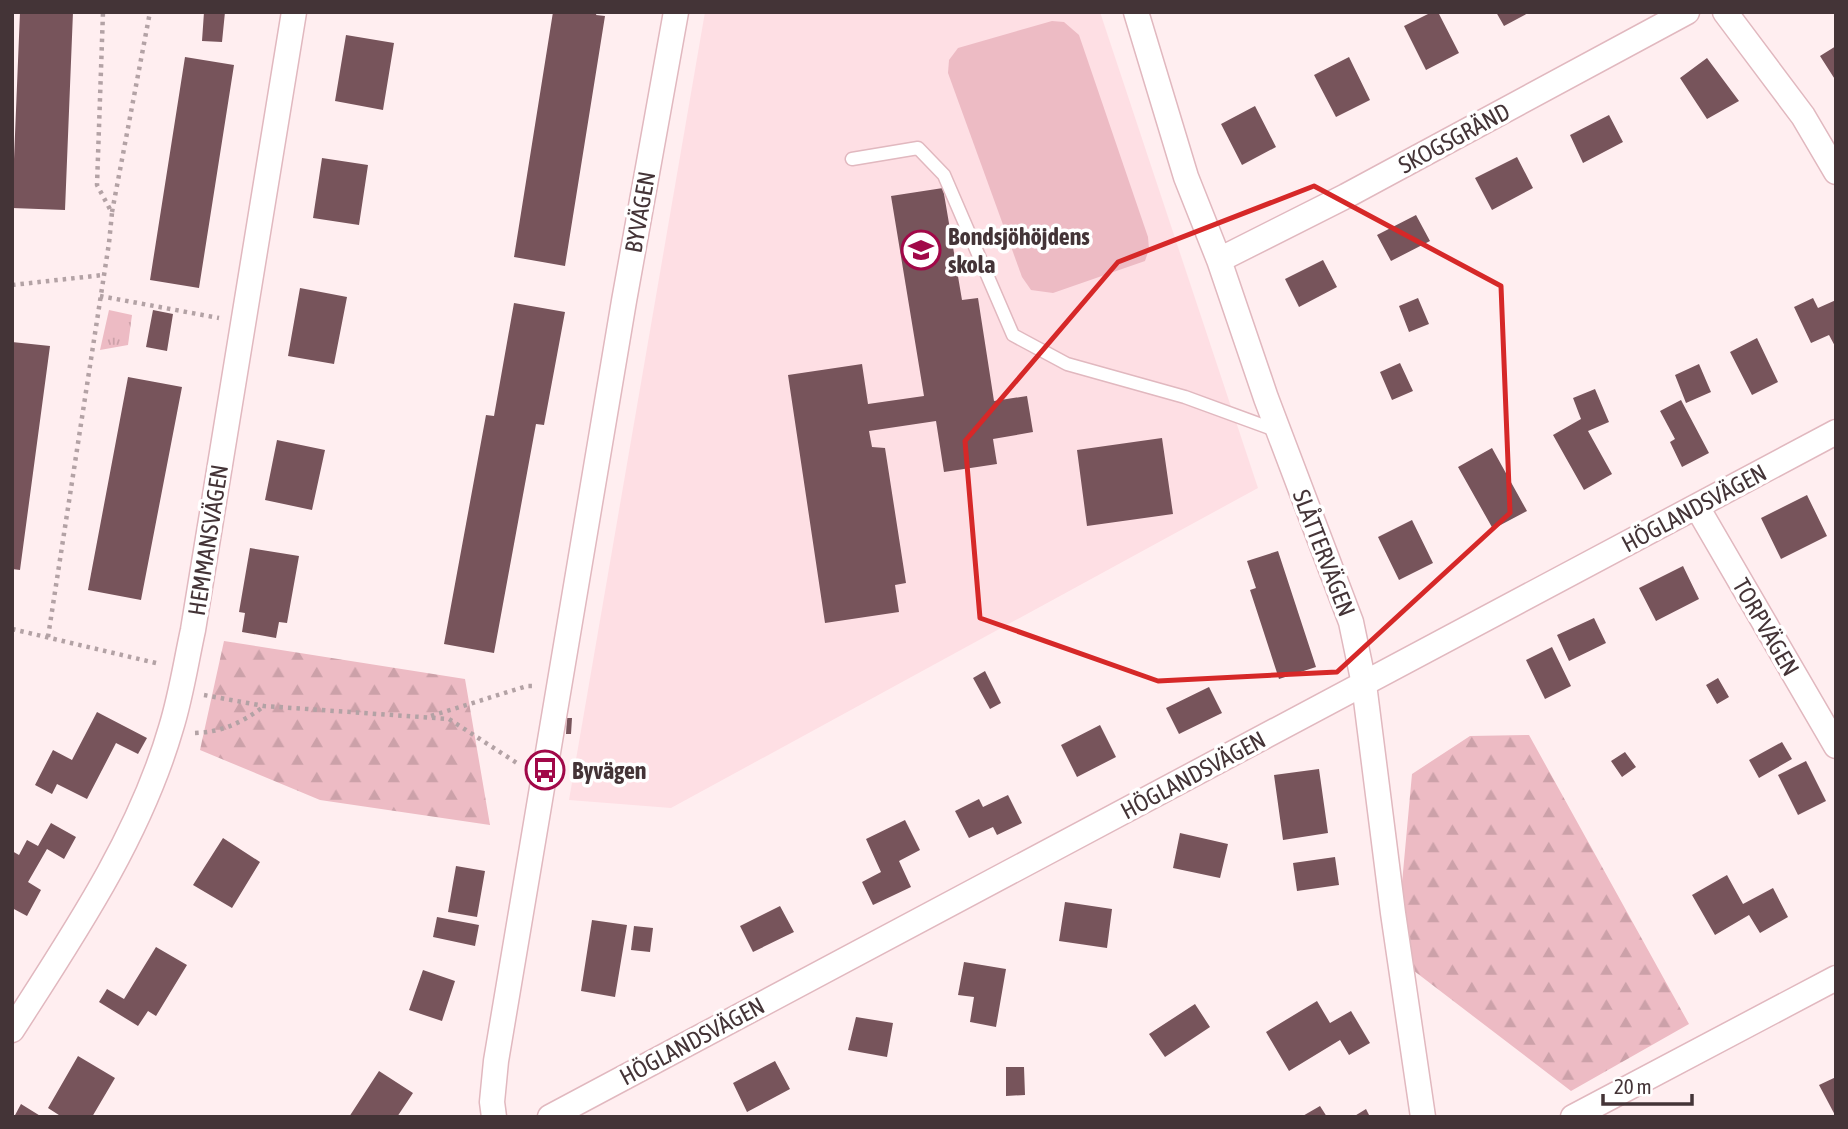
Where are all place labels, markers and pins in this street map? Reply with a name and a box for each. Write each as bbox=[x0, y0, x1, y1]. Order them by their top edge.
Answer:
place label: Bondsjöhöjdens skola bbox=[948, 223, 1090, 278]
school or university icon: Bondsjöhöjdens skola bbox=[900, 229, 942, 271]
bus stop icon: Byvägen bbox=[524, 749, 566, 791]
place label: Byvägen bbox=[572, 757, 646, 784]

